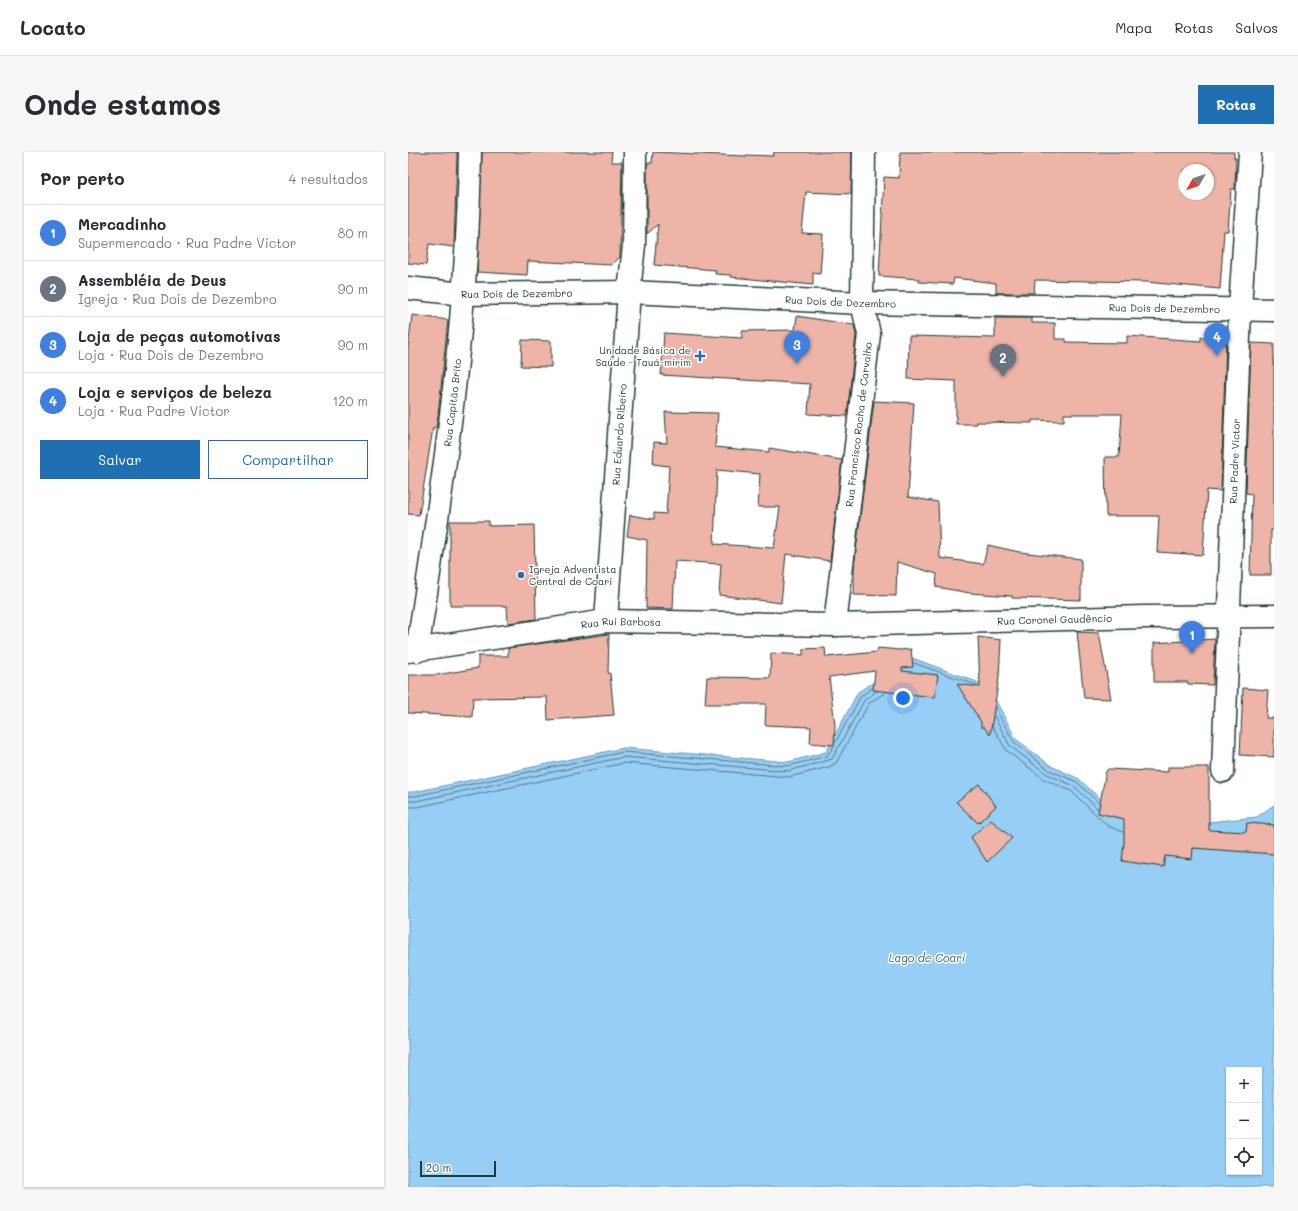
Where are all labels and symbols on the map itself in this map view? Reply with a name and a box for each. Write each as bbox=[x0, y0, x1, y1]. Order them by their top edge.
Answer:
north arrow bbox=[1178, 164, 1214, 200]
street label: Rua Dois de Dezembro bbox=[461, 286, 572, 301]
street label: Rua Dois de Dezembro bbox=[785, 292, 896, 311]
street label: Rua Dois de Dezembro bbox=[1109, 300, 1220, 316]
pin: 4 bbox=[1204, 323, 1230, 356]
pin: 3 bbox=[784, 331, 810, 364]
street label: Rua Francisco Rocha de Carvalho bbox=[842, 341, 875, 507]
place label: Unidade Básica de Saúde - Tauá-mirim bbox=[596, 343, 691, 369]
pin: 2 bbox=[990, 344, 1016, 377]
marker: Unidade Básica de Saúde - Tauá-mirim bbox=[694, 350, 706, 362]
street label: Rua Capitão Brito bbox=[440, 358, 464, 447]
street label: Rua Eduardo Ribeiro bbox=[609, 383, 630, 486]
street label: Rua Padre Victor bbox=[1226, 418, 1243, 504]
place label: Igreja Adventista Central de Coari bbox=[529, 562, 616, 588]
marker: Igreja Adventista Central de Coari bbox=[516, 570, 526, 580]
street label: Rua Coronel Gaudêncio bbox=[997, 611, 1112, 628]
street label: Rua Rui Barbosa bbox=[580, 614, 661, 632]
pin: 1 bbox=[1179, 621, 1205, 654]
your location bbox=[893, 688, 913, 708]
water label: Lago de Coari bbox=[889, 950, 966, 965]
scale bar bbox=[420, 1159, 496, 1178]

